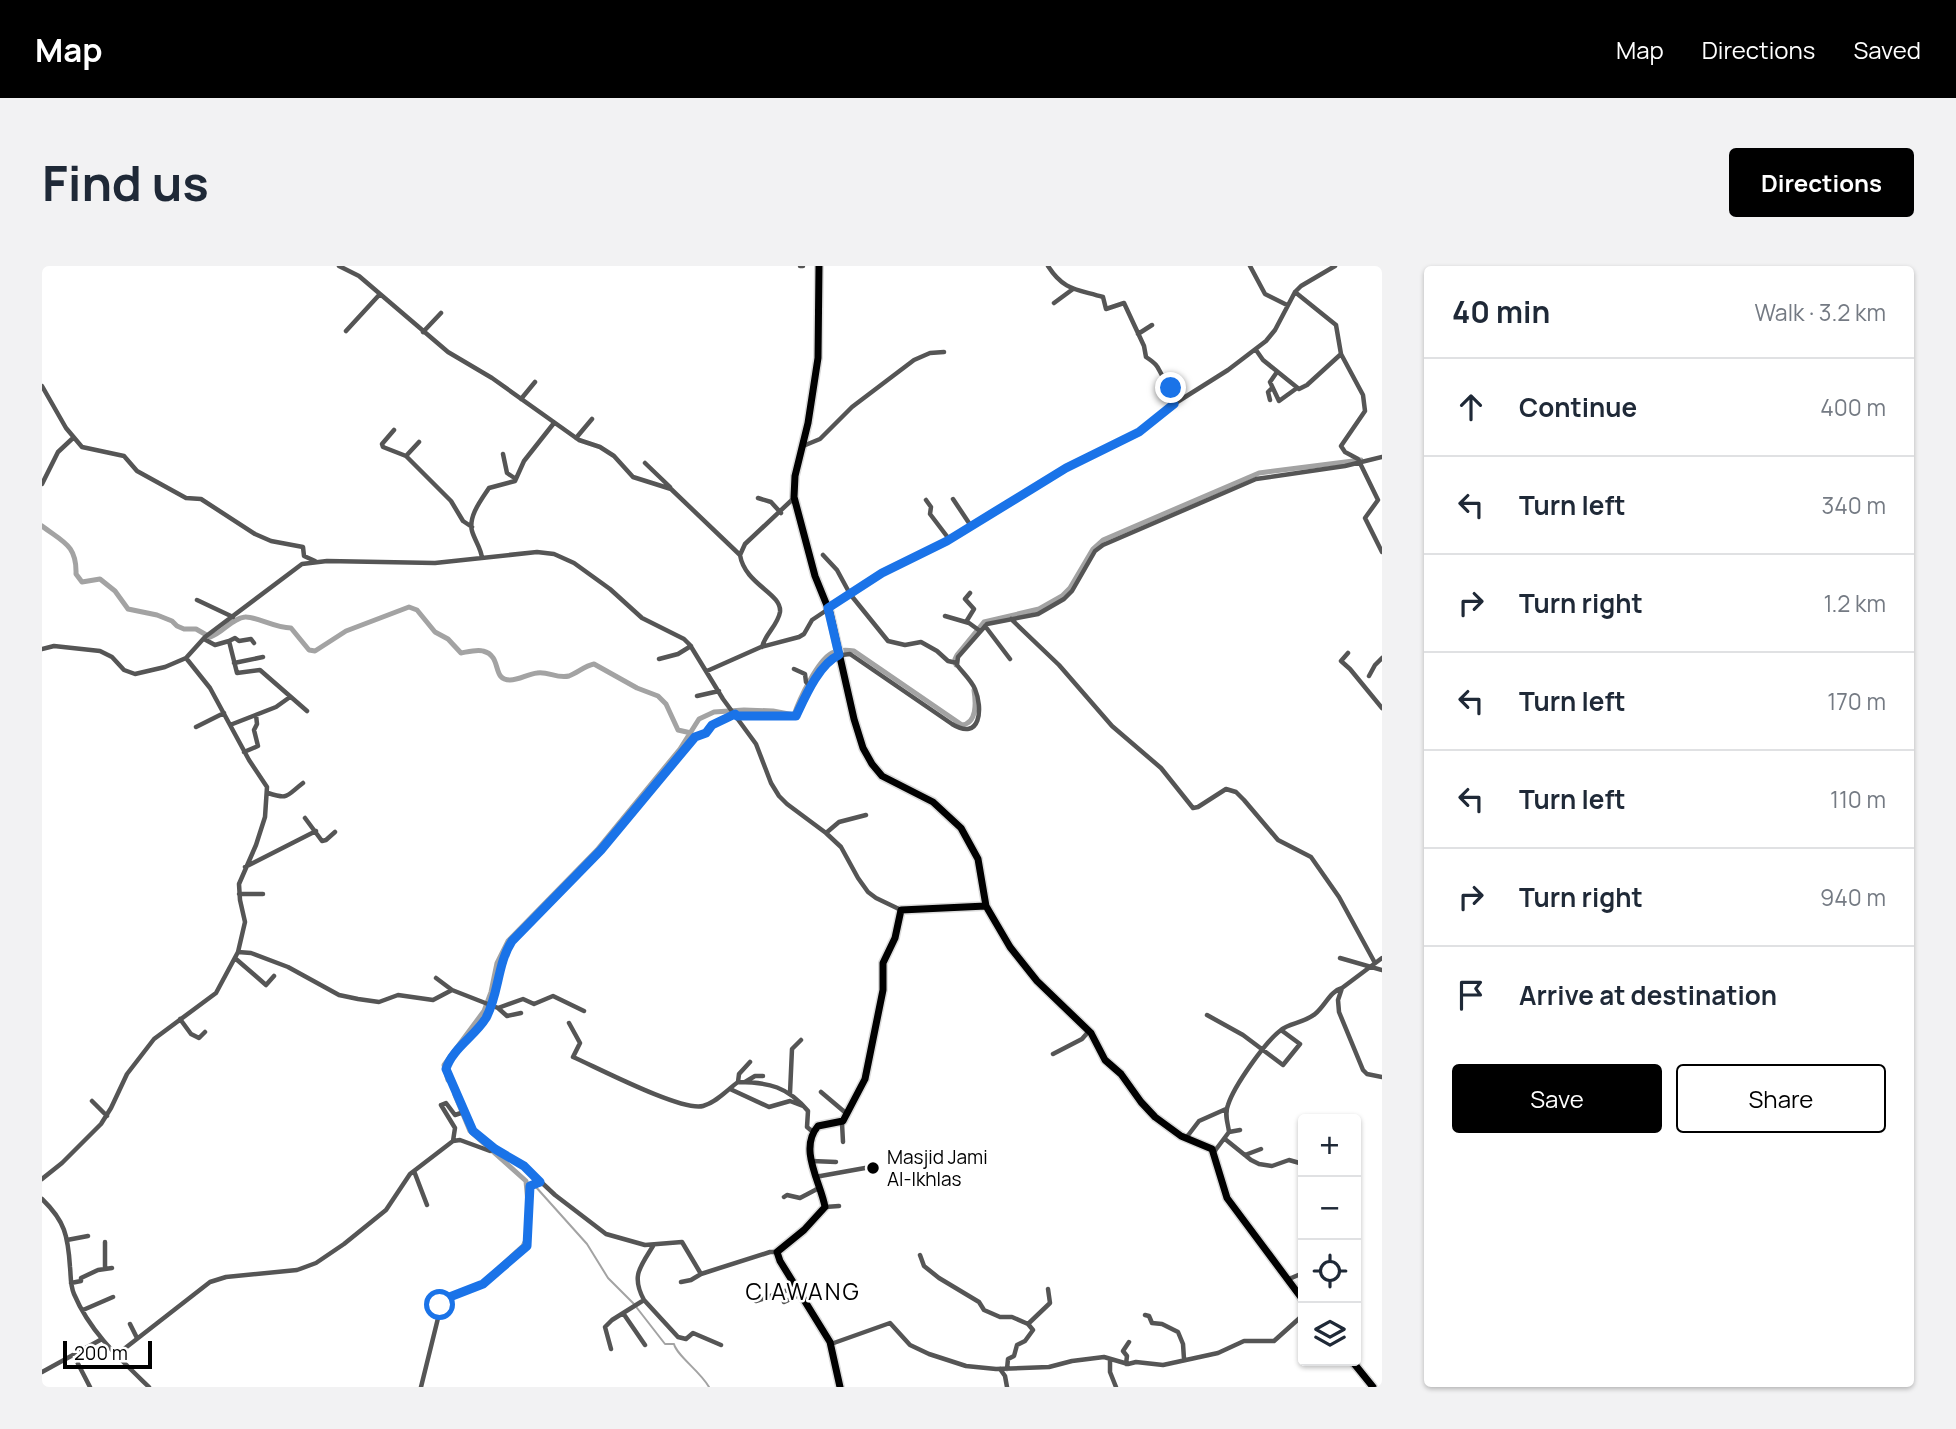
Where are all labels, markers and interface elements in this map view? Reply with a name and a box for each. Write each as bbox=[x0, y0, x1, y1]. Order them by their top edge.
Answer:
text: Map bbox=[35, 27, 103, 72]
text: Map bbox=[1616, 33, 1664, 66]
text: Directions bbox=[1702, 33, 1815, 66]
text: Saved bbox=[1853, 33, 1921, 66]
button: Directions bbox=[1729, 148, 1914, 217]
text: Find us bbox=[42, 149, 209, 216]
text: 40 min bbox=[1452, 291, 1550, 332]
text: Walk · 3.2 km bbox=[1754, 296, 1886, 328]
route end bbox=[1155, 372, 1186, 403]
icon: ahead bbox=[1452, 388, 1490, 426]
text: Continue bbox=[1519, 389, 1637, 425]
text: 400 m bbox=[1820, 391, 1886, 423]
icon: left bbox=[1452, 486, 1490, 524]
text: Turn left bbox=[1519, 487, 1626, 523]
text: 340 m bbox=[1822, 489, 1886, 521]
icon: right bbox=[1452, 584, 1490, 622]
text: Turn right bbox=[1519, 585, 1643, 621]
text: 1.2 km bbox=[1823, 587, 1886, 619]
icon: left bbox=[1452, 682, 1490, 720]
text: Turn left bbox=[1519, 683, 1626, 719]
text: 170 m bbox=[1827, 685, 1886, 717]
icon: left bbox=[1452, 780, 1490, 818]
text: Turn left bbox=[1519, 781, 1626, 817]
text: 110 m bbox=[1830, 783, 1886, 815]
icon: right bbox=[1452, 878, 1490, 916]
text: Turn right bbox=[1519, 879, 1643, 915]
text: 940 m bbox=[1820, 881, 1886, 913]
icon: arrive bbox=[1452, 976, 1490, 1014]
text: Arrive at destination bbox=[1519, 977, 1777, 1013]
button: Save bbox=[1452, 1064, 1662, 1133]
button: Share bbox=[1676, 1064, 1886, 1133]
map controls bbox=[1298, 1114, 1361, 1366]
button: + bbox=[1298, 1114, 1361, 1177]
place label: Masjid Jami Al-Ikhlas bbox=[887, 1144, 988, 1192]
marker: Masjid Jami Al-Ikhlas bbox=[865, 1160, 881, 1176]
button: − bbox=[1298, 1177, 1361, 1240]
button: locate bbox=[1298, 1240, 1361, 1303]
district label: CIAWANG bbox=[745, 1275, 861, 1307]
route start bbox=[424, 1289, 455, 1320]
button: layers bbox=[1298, 1303, 1361, 1366]
scale bar bbox=[63, 1338, 152, 1370]
text: 200 m bbox=[74, 1340, 128, 1366]

